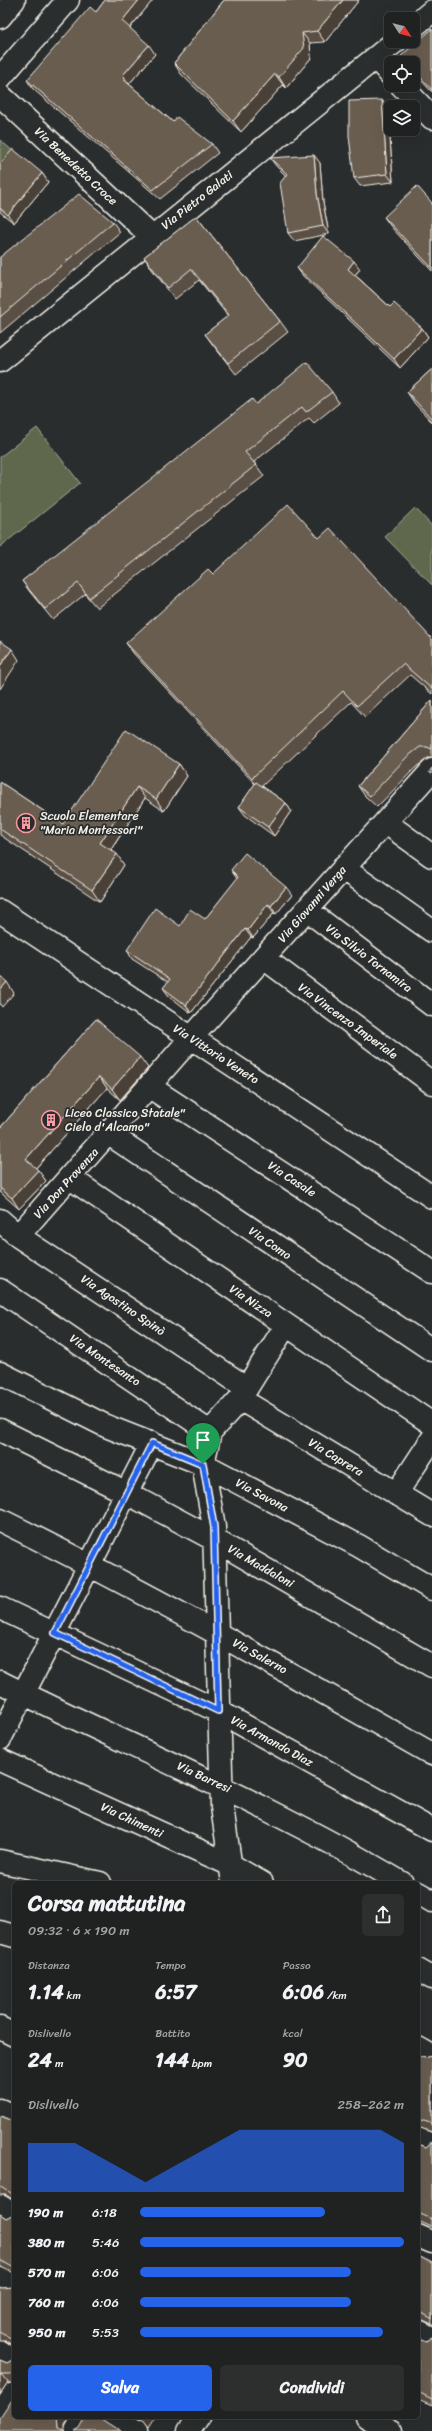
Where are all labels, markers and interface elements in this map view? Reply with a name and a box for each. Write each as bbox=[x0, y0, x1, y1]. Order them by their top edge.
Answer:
north arrow bbox=[384, 12, 420, 48]
map controls bbox=[384, 12, 420, 136]
button: locate bbox=[384, 56, 420, 92]
button: layers bbox=[384, 100, 420, 136]
street label: Via Benedetto Croce bbox=[29, 121, 123, 211]
street label: Via Pietro Galati bbox=[156, 164, 239, 235]
place label: Scuola Elementare "Maria Montessori" bbox=[40, 805, 143, 841]
building icon: Scuola Elementare "Maria Montessori" bbox=[15, 812, 37, 834]
street label: Via Giovanni Verga bbox=[272, 860, 353, 948]
street label: Via Silvio Tornamira bbox=[321, 918, 417, 998]
street label: Via Vincenzo Imperiale bbox=[293, 977, 403, 1065]
street label: Via Vittorio Veneto bbox=[168, 1018, 264, 1090]
place label: Liceo Classico Statale" Cielo d'Alcamo" bbox=[65, 1102, 186, 1138]
building icon: Liceo Classico Statale" Cielo d'Alcamo" bbox=[40, 1109, 62, 1131]
street label: Via Don Provenza bbox=[28, 1142, 104, 1224]
street label: Via Casale bbox=[263, 1155, 321, 1203]
street label: Via Como bbox=[244, 1220, 296, 1266]
street label: Via Agostino Spinò bbox=[76, 1268, 170, 1342]
street label: Via Nizza bbox=[225, 1278, 277, 1324]
street label: Via Montesanto bbox=[65, 1328, 145, 1392]
pin bbox=[186, 1423, 220, 1464]
icon: arrive bbox=[192, 1429, 214, 1451]
street label: Via Caprera bbox=[304, 1432, 369, 1483]
street label: Via Savona bbox=[232, 1472, 293, 1519]
street label: Via Maddaloni bbox=[224, 1538, 299, 1594]
street label: Via Salerno bbox=[228, 1632, 292, 1680]
street label: Via Armando Diaz bbox=[226, 1709, 318, 1773]
street label: Via Barresi bbox=[173, 1755, 235, 1799]
street label: Via Chimenti bbox=[97, 1796, 168, 1844]
text: Corsa mattutina bbox=[28, 1884, 185, 1923]
button: share bbox=[362, 1894, 404, 1936]
text: 09:32 · 6 × 190 m bbox=[28, 1919, 130, 1942]
text: Distanza bbox=[28, 1956, 70, 1975]
text: Tempo bbox=[155, 1956, 186, 1975]
text: Passo bbox=[283, 1956, 311, 1975]
text: 1.14 bbox=[28, 1975, 64, 2010]
text: 6:57 bbox=[155, 1975, 196, 2010]
text: 6:06 bbox=[283, 1975, 324, 2010]
text: km bbox=[64, 1986, 81, 2005]
text: /km bbox=[324, 1986, 347, 2005]
text: Dislivello bbox=[28, 2024, 71, 2043]
text: Battito bbox=[155, 2024, 190, 2043]
text: kcal bbox=[283, 2024, 303, 2043]
text: 24 bbox=[28, 2043, 52, 2078]
text: 144 bbox=[155, 2043, 189, 2078]
text: 90 bbox=[283, 2043, 308, 2078]
text: m bbox=[52, 2054, 63, 2073]
text: bpm bbox=[189, 2054, 212, 2073]
text: Dislivello bbox=[28, 2093, 79, 2116]
text: 258–262 m bbox=[338, 2093, 404, 2116]
text: 190 m bbox=[28, 2201, 63, 2224]
text: 6:18 bbox=[92, 2201, 117, 2224]
text: 380 m bbox=[28, 2231, 65, 2254]
text: 5:46 bbox=[92, 2231, 119, 2254]
text: 570 m bbox=[28, 2261, 65, 2284]
text: 6:06 bbox=[92, 2261, 119, 2284]
text: 760 m bbox=[28, 2291, 64, 2314]
text: 6:06 bbox=[92, 2291, 119, 2314]
text: 950 m bbox=[28, 2321, 66, 2344]
text: 5:53 bbox=[92, 2321, 119, 2344]
button: Salva bbox=[28, 2365, 212, 2411]
button: Condividi bbox=[220, 2365, 404, 2411]

